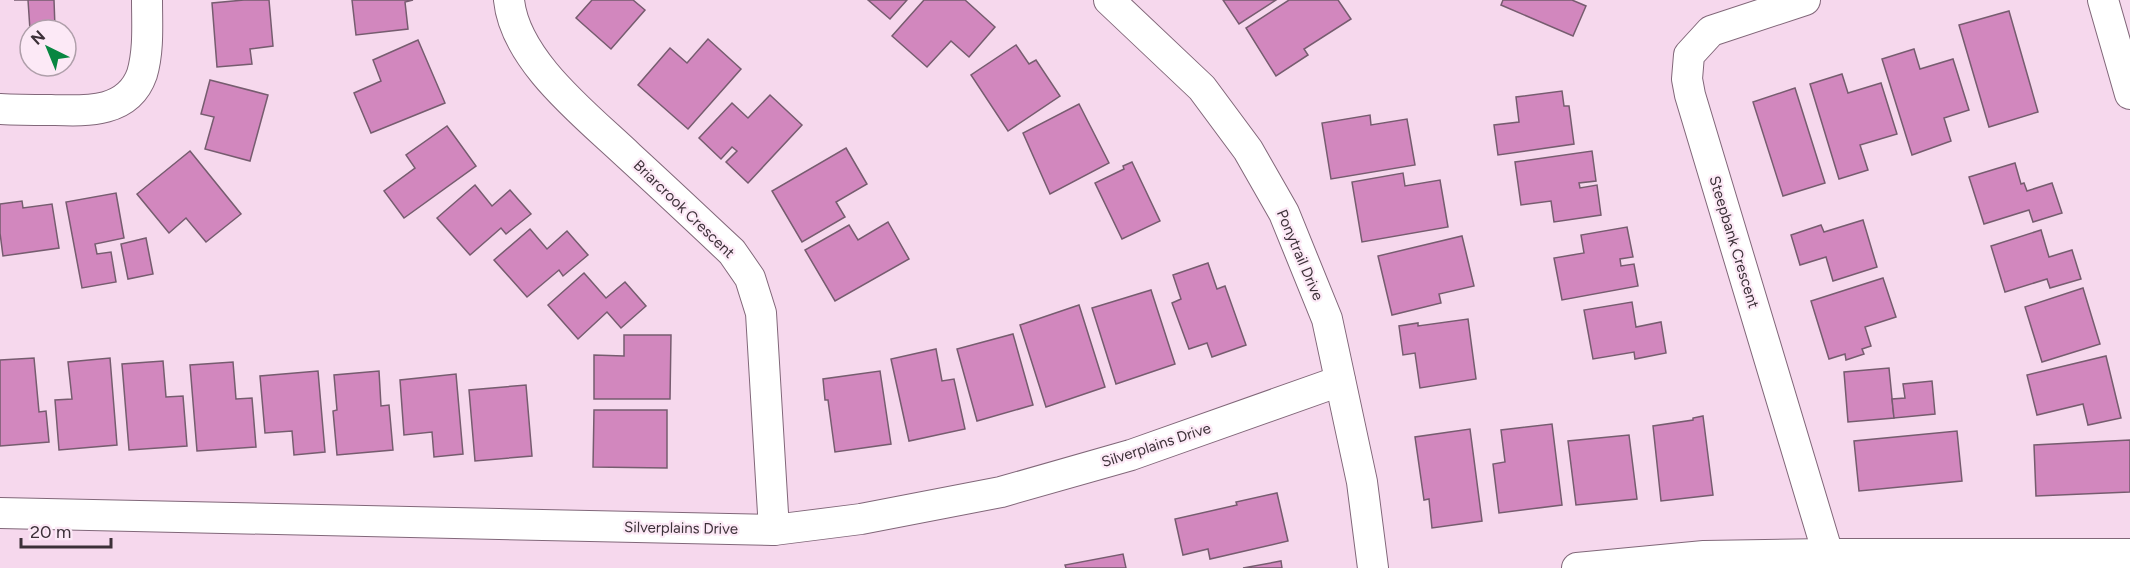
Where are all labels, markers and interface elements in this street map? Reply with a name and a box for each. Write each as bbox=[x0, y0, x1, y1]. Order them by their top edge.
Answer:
north arrow bbox=[18, 18, 78, 78]
text: N bbox=[27, 26, 49, 49]
street label: Briarcrook Crescent bbox=[630, 156, 738, 262]
street label: Steepbank Crescent bbox=[1705, 174, 1763, 311]
street label: Ponytrail Drive bbox=[1273, 207, 1327, 303]
street label: Silverplains Drive bbox=[1099, 419, 1213, 471]
scale bar bbox=[21, 511, 111, 549]
street label: Silverplains Drive bbox=[624, 518, 738, 538]
text: 20 m bbox=[30, 521, 71, 543]

